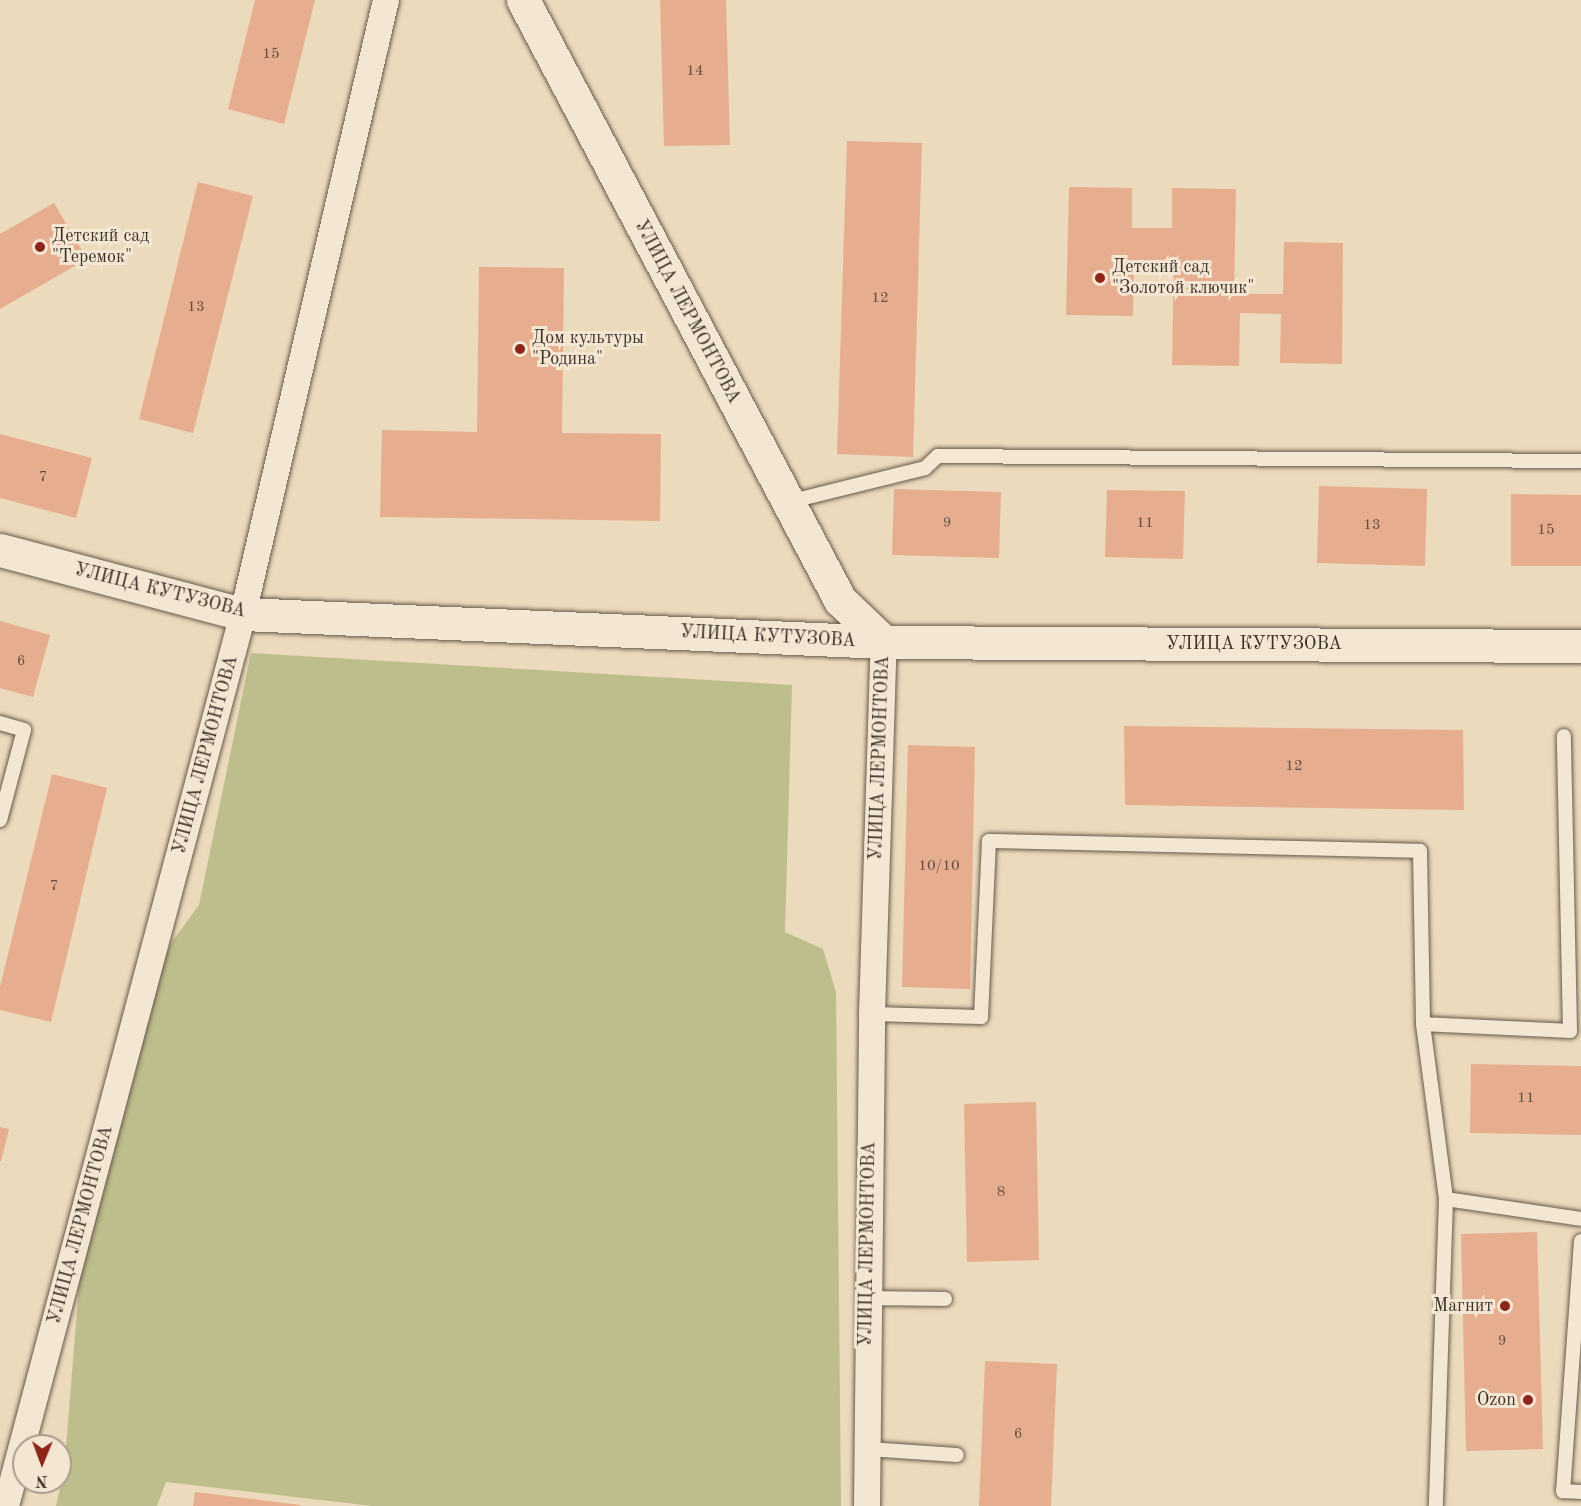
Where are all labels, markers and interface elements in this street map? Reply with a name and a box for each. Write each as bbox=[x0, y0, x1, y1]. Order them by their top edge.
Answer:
house number: 15 bbox=[262, 46, 280, 64]
house number: 14 bbox=[686, 63, 704, 81]
street label: УЛИЦА ЛЕРМОНТОВА bbox=[629, 217, 745, 407]
place label: Детский сад "Теремок" bbox=[52, 226, 149, 268]
marker: Детский сад "Теремок" bbox=[33, 240, 47, 254]
place label: Детский сад "Золотой ключик" bbox=[1112, 257, 1254, 300]
marker: Детский сад "Золотой ключик" bbox=[1093, 271, 1107, 285]
house number: 12 bbox=[871, 290, 889, 308]
house number: 13 bbox=[187, 299, 205, 317]
place label: Дом культуры "Родина" bbox=[532, 328, 644, 370]
marker: Дом культуры "Родина" bbox=[513, 342, 527, 356]
house number: 7 bbox=[39, 469, 47, 487]
house number: 9 bbox=[943, 515, 951, 533]
house number: 11 bbox=[1136, 515, 1154, 533]
house number: 13 bbox=[1363, 517, 1381, 535]
house number: 15 bbox=[1537, 522, 1555, 540]
street label: УЛИЦА КУТУЗОВА bbox=[72, 559, 248, 623]
street label: УЛИЦА КУТУЗОВА bbox=[680, 622, 856, 652]
street label: УЛИЦА КУТУЗОВА bbox=[1166, 633, 1342, 655]
house number: 6 bbox=[17, 653, 25, 671]
street label: УЛИЦА ЛЕРМОНТОВА bbox=[169, 653, 243, 857]
street label: УЛИЦА ЛЕРМОНТОВА bbox=[866, 655, 894, 861]
house number: 12 bbox=[1285, 758, 1303, 776]
house number: 10/10 bbox=[918, 858, 960, 876]
house number: 7 bbox=[50, 878, 58, 896]
house number: 11 bbox=[1517, 1090, 1535, 1108]
street label: УЛИЦА ЛЕРМОНТОВА bbox=[44, 1123, 118, 1327]
street label: УЛИЦА ЛЕРМОНТОВА bbox=[855, 1141, 881, 1347]
house number: 8 bbox=[997, 1184, 1005, 1202]
place label: Магнит bbox=[1433, 1295, 1493, 1317]
marker: Магнит bbox=[1498, 1299, 1512, 1313]
house number: 9 bbox=[1498, 1333, 1506, 1351]
place label: Ozon bbox=[1477, 1389, 1516, 1411]
marker: Ozon bbox=[1521, 1393, 1535, 1407]
house number: 6 bbox=[1014, 1426, 1022, 1444]
north arrow bbox=[12, 1434, 72, 1494]
text: N bbox=[35, 1472, 48, 1488]

